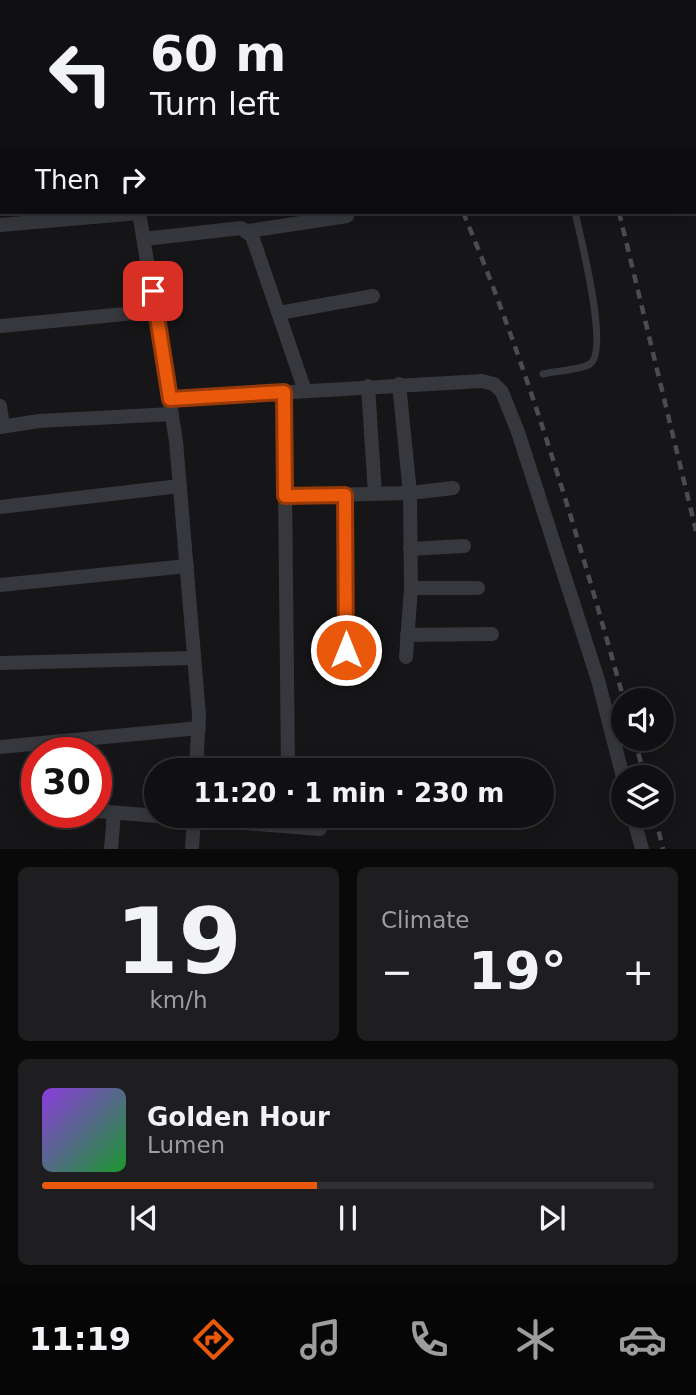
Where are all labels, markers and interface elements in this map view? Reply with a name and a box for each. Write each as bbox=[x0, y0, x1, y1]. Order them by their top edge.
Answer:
text: 60 m bbox=[150, 26, 286, 83]
icon: left bbox=[35, 28, 126, 119]
text: Turn left bbox=[150, 85, 280, 123]
icon: right bbox=[114, 161, 152, 199]
text: Then bbox=[35, 165, 100, 195]
pin bbox=[123, 261, 183, 321]
icon: arrive bbox=[134, 272, 172, 310]
position arrow bbox=[309, 613, 383, 687]
map controls bbox=[611, 688, 674, 828]
button: sound bbox=[611, 688, 674, 751]
speed limit sign: 30 bbox=[21, 737, 112, 828]
button: layers bbox=[611, 765, 674, 828]
text: 11:20 · 1 min · 230 m bbox=[194, 778, 504, 808]
text: 19 bbox=[115, 889, 242, 994]
text: Climate bbox=[381, 907, 470, 933]
text: 19° bbox=[468, 941, 567, 1001]
text: − bbox=[381, 950, 413, 994]
text: + bbox=[622, 950, 654, 994]
text: km/h bbox=[149, 987, 208, 1013]
text: Golden Hour bbox=[147, 1102, 330, 1132]
text: Lumen bbox=[147, 1132, 225, 1158]
icon: previous bbox=[125, 1199, 163, 1237]
icon: pause bbox=[329, 1199, 367, 1237]
icon: next bbox=[533, 1199, 571, 1237]
icon: directions bbox=[189, 1315, 238, 1364]
icon: music bbox=[296, 1315, 345, 1364]
icon: phone bbox=[404, 1315, 453, 1364]
icon: climate bbox=[511, 1315, 560, 1364]
icon: car bbox=[618, 1315, 667, 1364]
text: 11:19 bbox=[29, 1320, 131, 1358]

